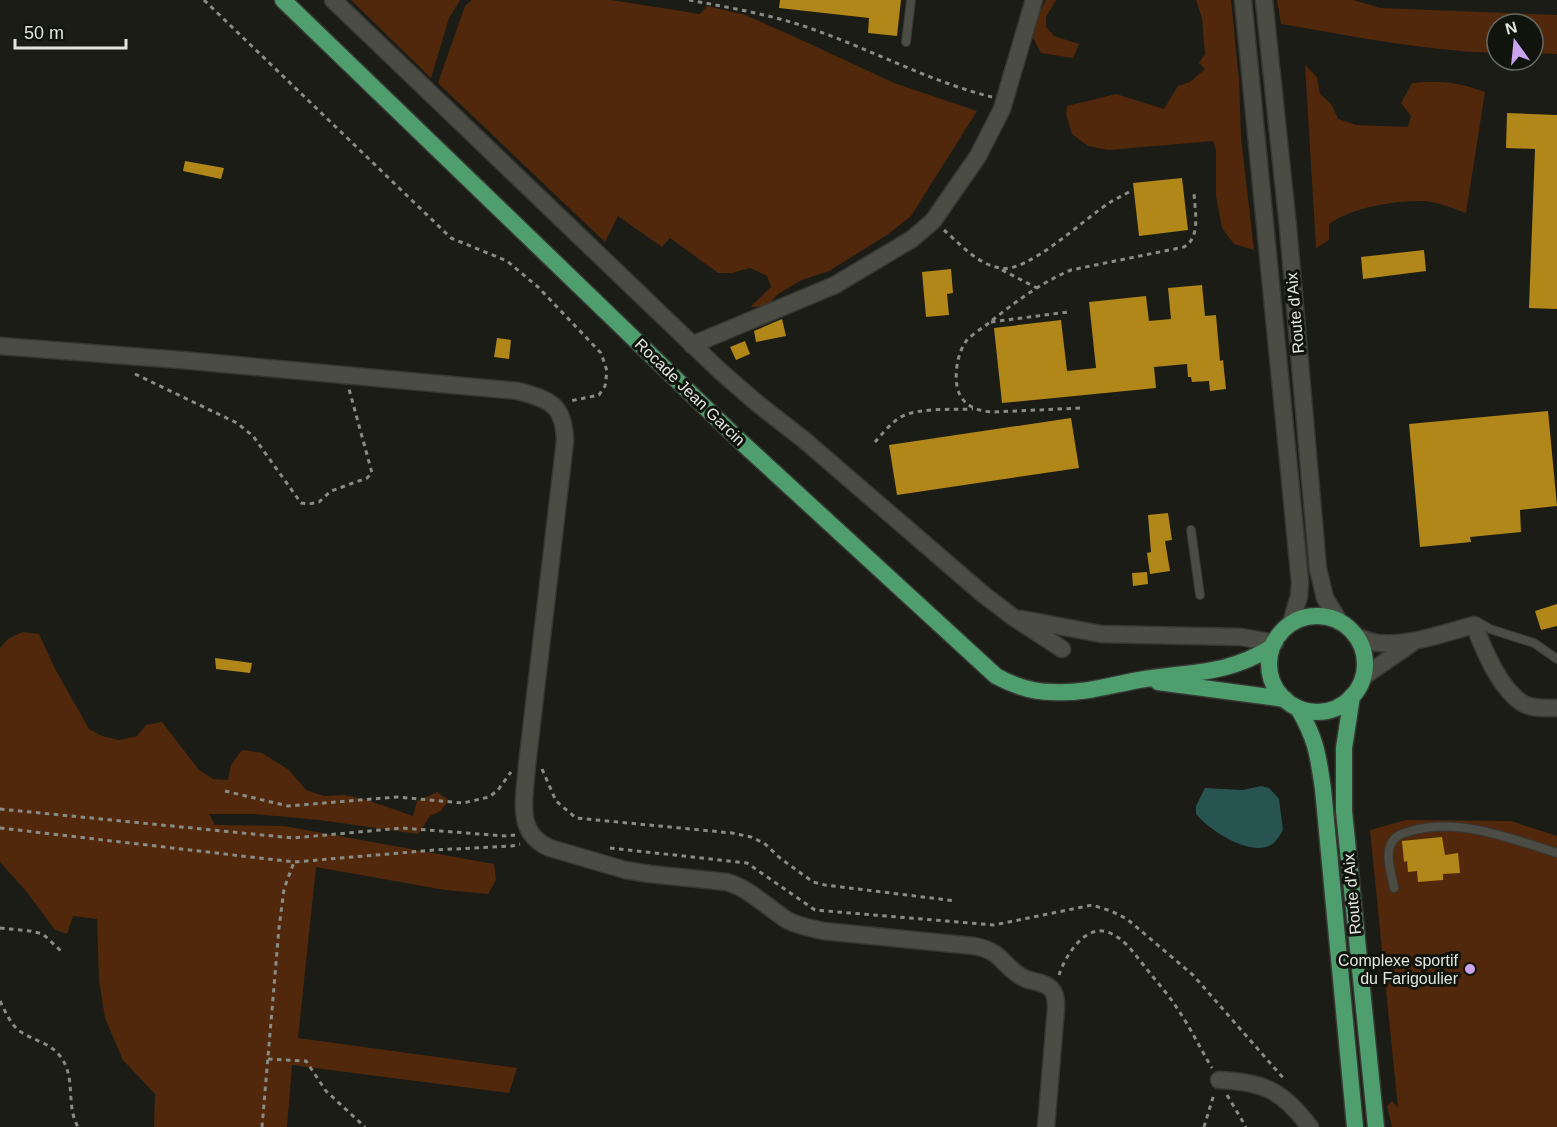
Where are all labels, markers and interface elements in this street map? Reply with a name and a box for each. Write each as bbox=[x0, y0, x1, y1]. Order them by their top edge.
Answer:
scale bar bbox=[15, 12, 126, 50]
north arrow bbox=[1485, 12, 1545, 72]
text: N bbox=[1503, 18, 1519, 38]
text: 50 m bbox=[24, 23, 64, 43]
street label: Route d'Aix bbox=[1283, 272, 1307, 354]
street label: Rocade Jean Garcin bbox=[632, 335, 748, 449]
street label: Route d'Aix bbox=[1340, 853, 1364, 935]
place label: Complexe sportif du Farigoulier bbox=[1338, 952, 1459, 987]
marker: Complexe sportif du Farigoulier bbox=[1463, 962, 1477, 976]

